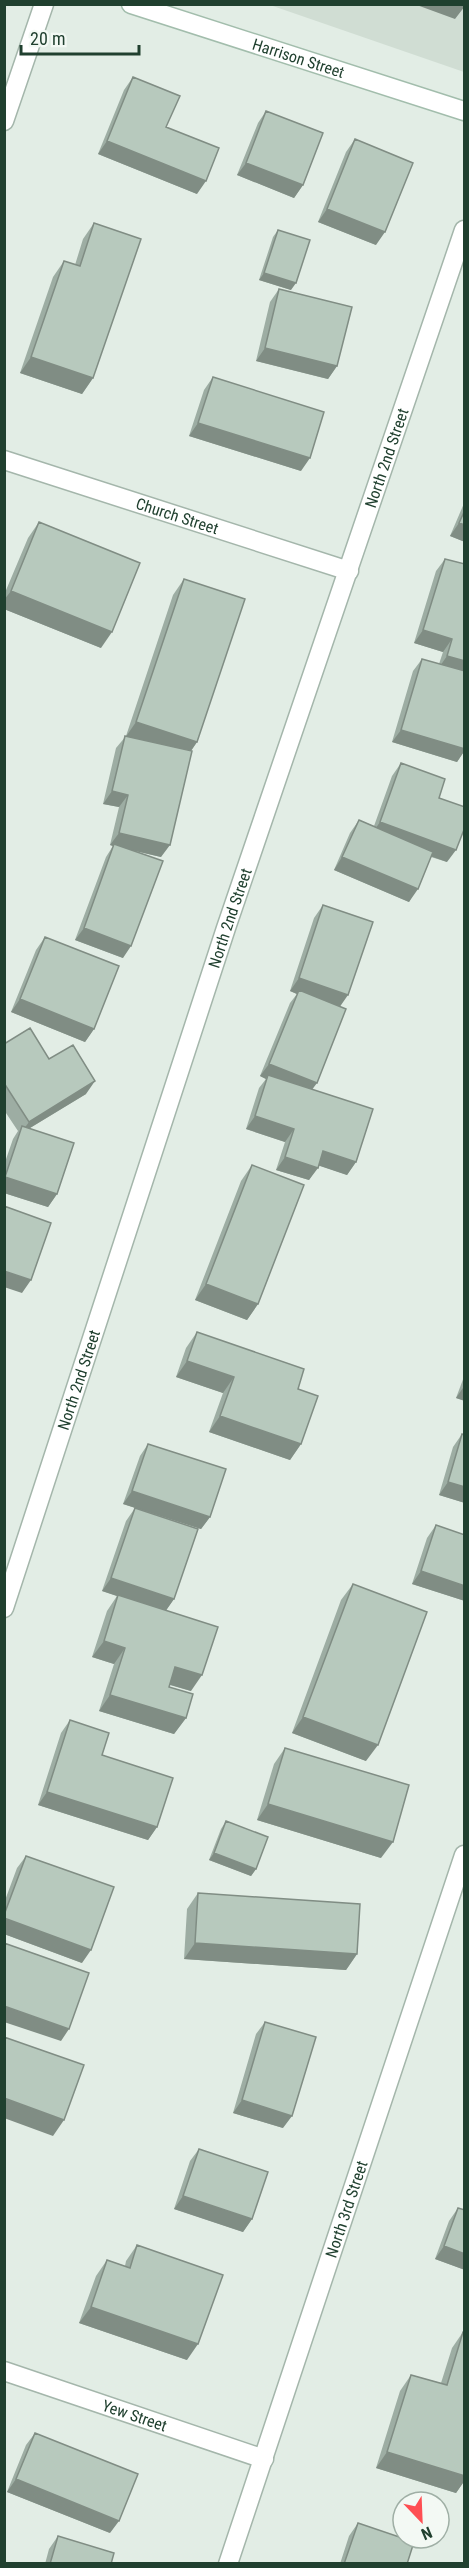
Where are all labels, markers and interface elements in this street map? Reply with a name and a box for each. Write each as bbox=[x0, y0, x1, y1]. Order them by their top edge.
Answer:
scale bar bbox=[21, 18, 140, 56]
text: 20 m bbox=[30, 28, 65, 49]
street label: Harrison Street bbox=[250, 35, 347, 82]
street label: North 2nd Street bbox=[361, 405, 413, 510]
street label: Church Street bbox=[133, 494, 221, 538]
street label: North 2nd Street bbox=[205, 865, 256, 970]
street label: North 2nd Street bbox=[54, 1327, 104, 1432]
street label: North 3rd Street bbox=[322, 2158, 372, 2260]
street label: Yew Street bbox=[100, 2396, 170, 2436]
north arrow bbox=[391, 2490, 451, 2550]
text: N bbox=[418, 2523, 435, 2544]

